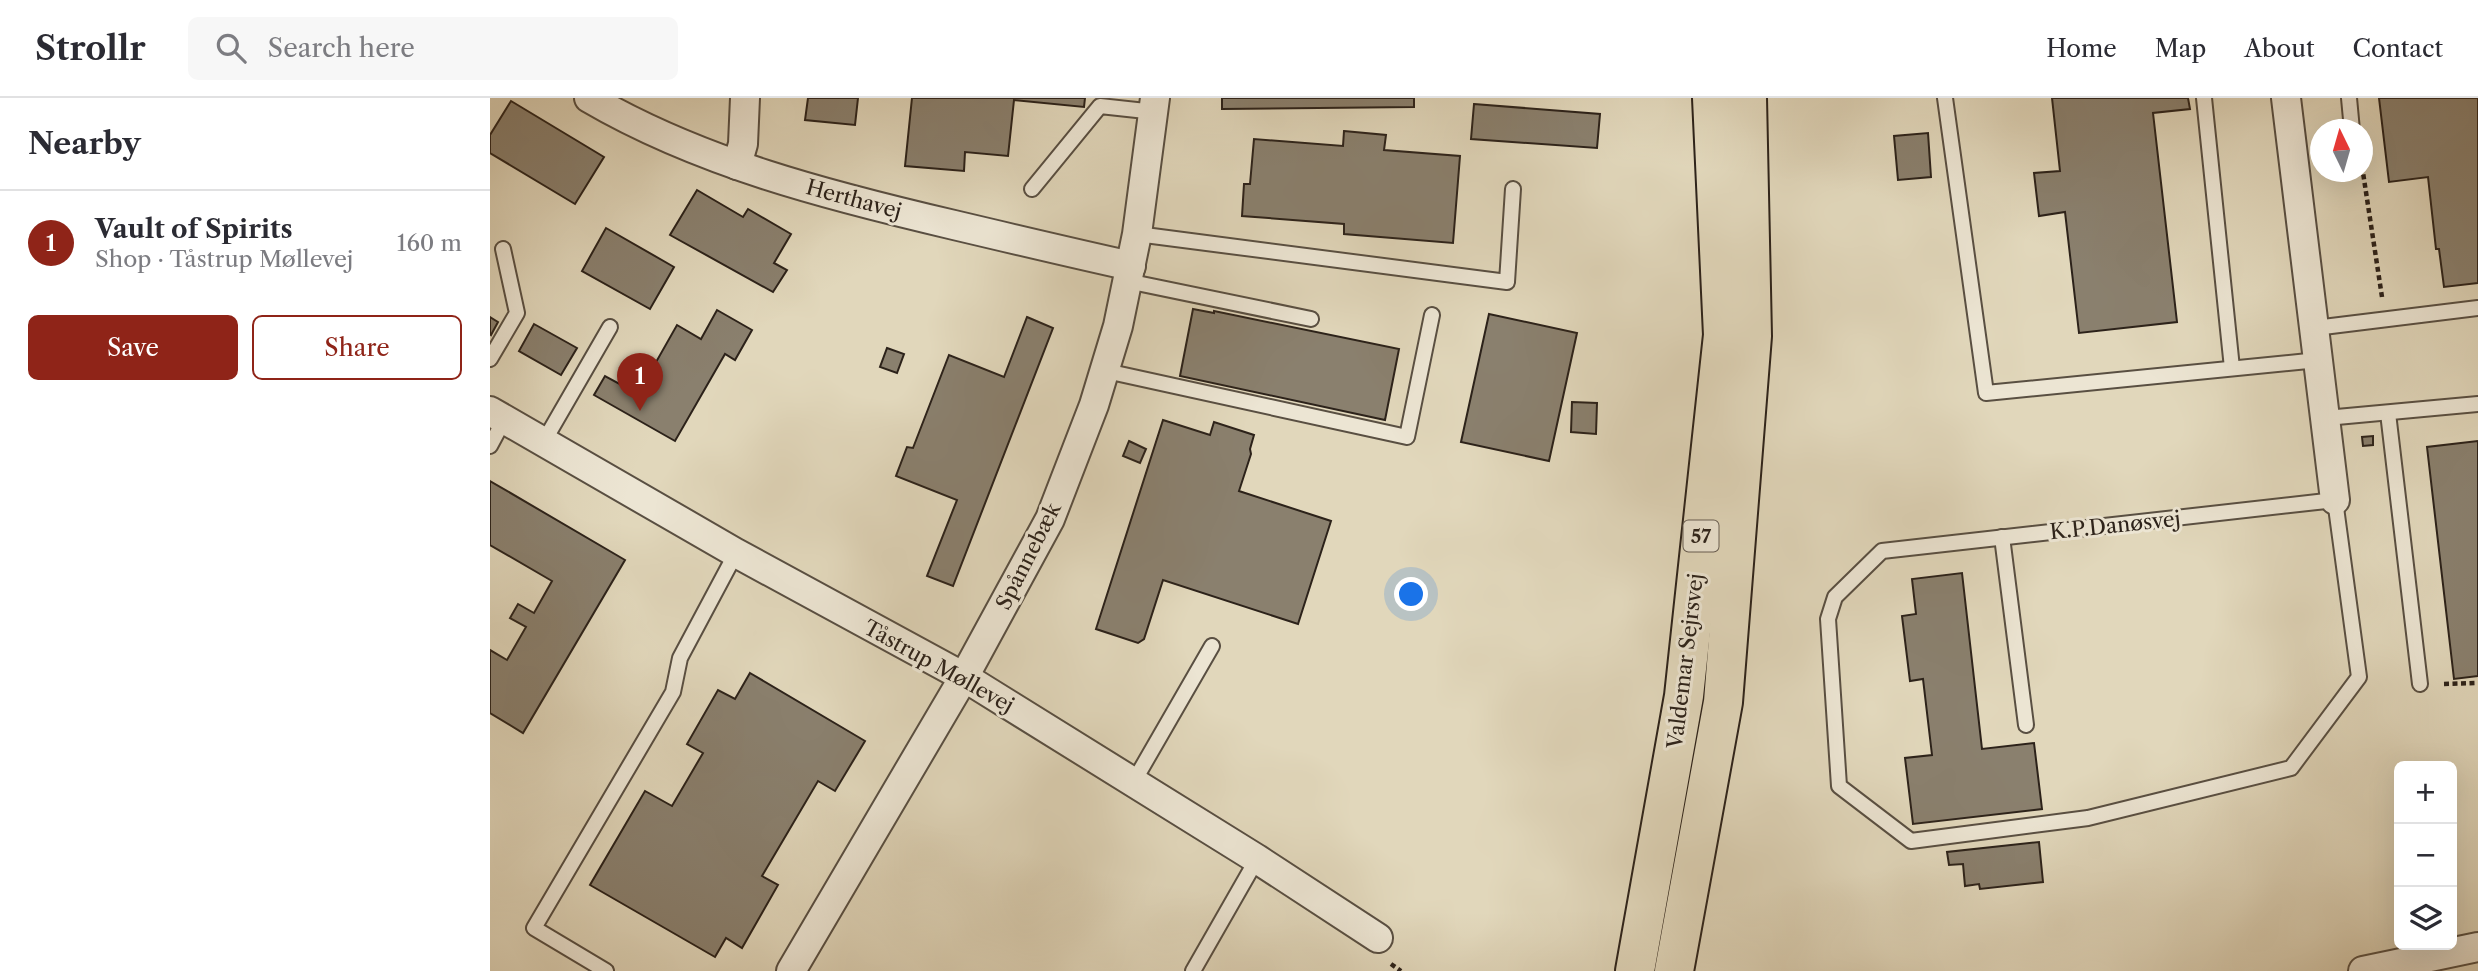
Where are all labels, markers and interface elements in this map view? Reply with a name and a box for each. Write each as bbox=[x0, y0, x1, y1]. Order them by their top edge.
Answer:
search box bbox=[188, 17, 678, 80]
text: Strollr bbox=[35, 28, 146, 69]
icon: search bbox=[212, 29, 250, 67]
text: Search here bbox=[268, 32, 415, 64]
text: Home bbox=[2046, 34, 2117, 63]
text: Map bbox=[2155, 34, 2206, 63]
text: About bbox=[2244, 34, 2315, 63]
text: Contact bbox=[2353, 34, 2443, 63]
north arrow bbox=[2310, 119, 2373, 182]
text: Nearby bbox=[28, 125, 141, 162]
street label: Herthavej bbox=[804, 174, 904, 224]
text: Vault of Spirits bbox=[95, 213, 293, 245]
text: 1 bbox=[46, 229, 56, 257]
text: 160 m bbox=[397, 229, 462, 257]
text: Shop · Tåstrup Møllevej bbox=[95, 245, 353, 273]
button: Save bbox=[28, 315, 238, 380]
button: Share bbox=[252, 315, 462, 380]
pin: 1 bbox=[617, 353, 663, 411]
street label: Spånnebæk bbox=[990, 497, 1066, 614]
street label: K.P.Danøsvej bbox=[2048, 506, 2182, 544]
road number: 57 bbox=[1684, 520, 1718, 551]
street label: Valdemar Sejrsvej bbox=[1662, 572, 1708, 751]
your location bbox=[1394, 577, 1428, 611]
street label: Tåstrup Møllevej bbox=[860, 614, 1018, 718]
map controls bbox=[2394, 761, 2457, 950]
button: + bbox=[2394, 761, 2457, 824]
button: − bbox=[2394, 824, 2457, 887]
button: layers bbox=[2394, 887, 2457, 950]

